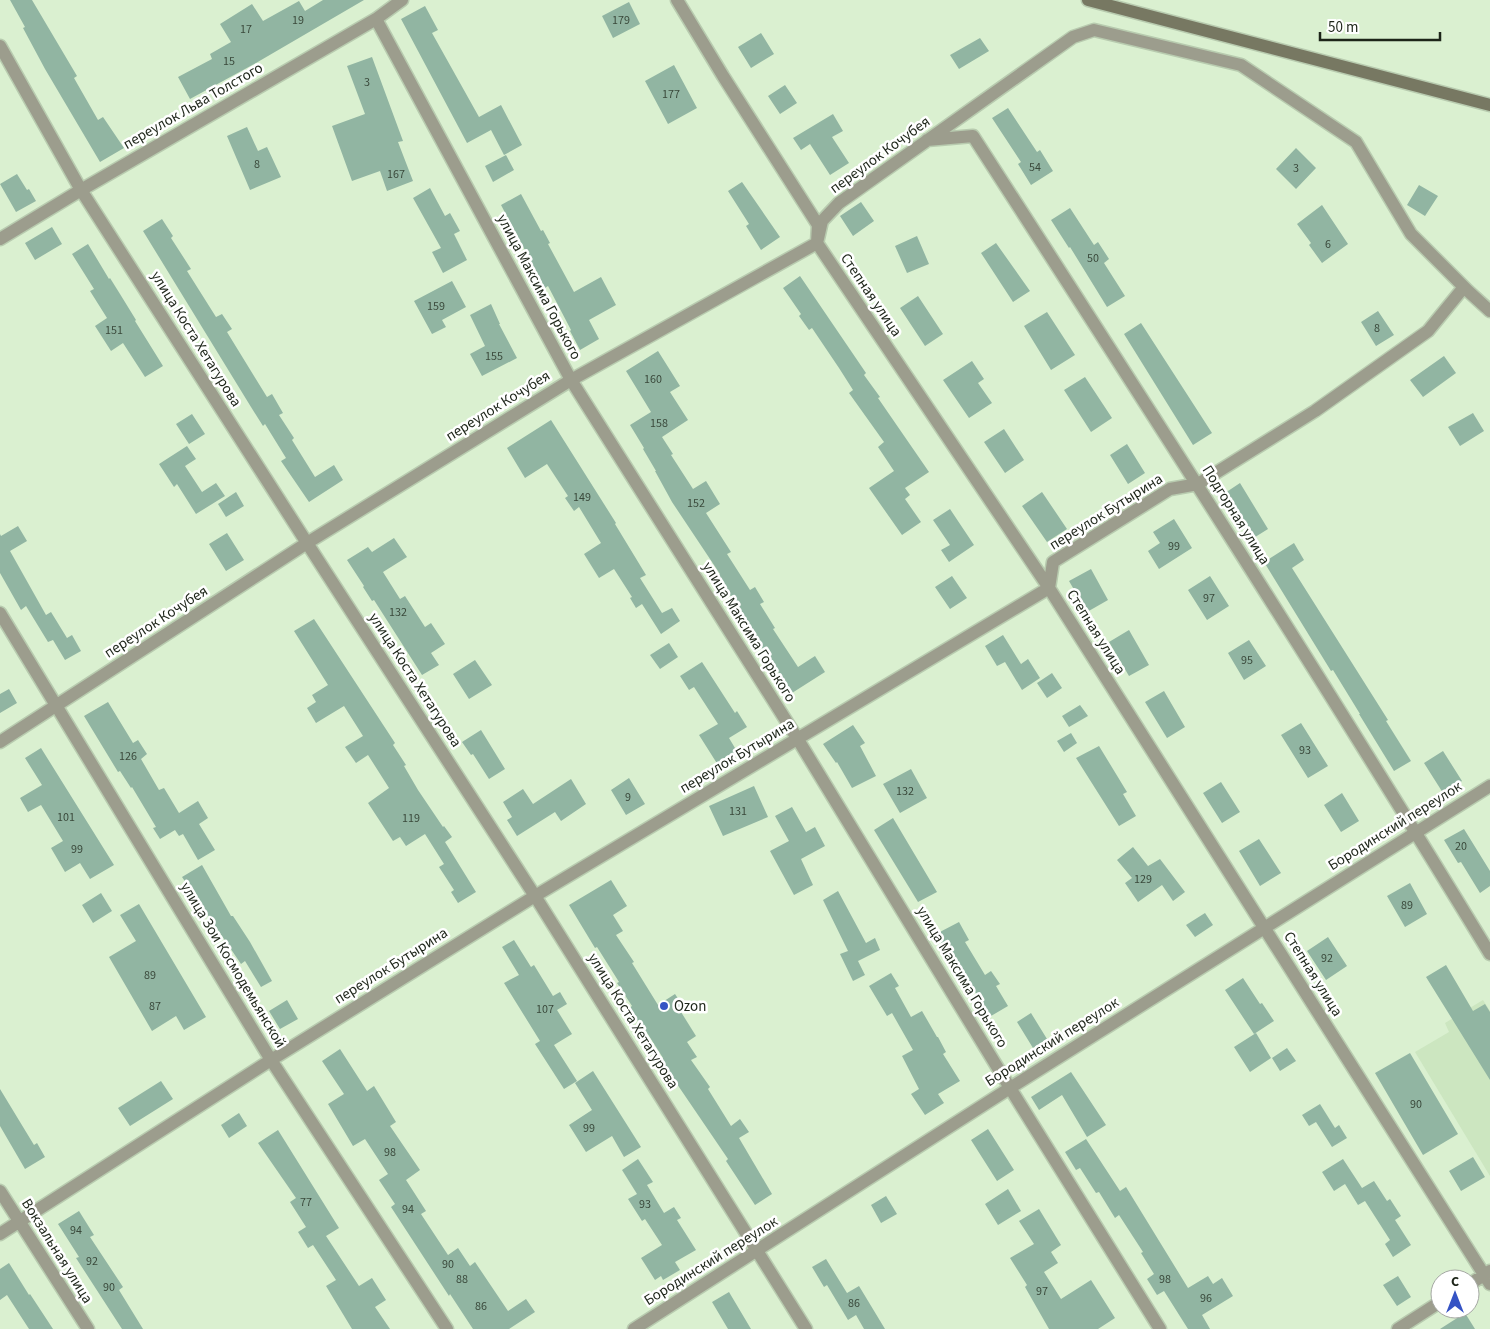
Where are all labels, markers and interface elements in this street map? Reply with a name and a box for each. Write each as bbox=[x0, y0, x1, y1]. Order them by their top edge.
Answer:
scale bar bbox=[1320, 10, 1440, 42]
house number: 19 bbox=[292, 12, 304, 29]
house number: 179 bbox=[612, 12, 630, 29]
text: 50 m bbox=[1328, 17, 1358, 38]
house number: 17 bbox=[240, 21, 252, 38]
house number: 15 bbox=[223, 53, 235, 70]
street label: переулок Льва Толстого bbox=[119, 57, 267, 155]
house number: 3 bbox=[364, 74, 370, 91]
house number: 177 bbox=[662, 86, 680, 103]
street label: переулок Кочубея bbox=[825, 111, 935, 199]
house number: 8 bbox=[254, 156, 260, 173]
house number: 54 bbox=[1029, 159, 1041, 176]
house number: 3 bbox=[1293, 160, 1299, 177]
house number: 167 bbox=[387, 166, 405, 183]
street label: улица Максима Горького bbox=[492, 211, 586, 363]
house number: 6 bbox=[1325, 236, 1331, 253]
street label: Степная улица bbox=[835, 249, 907, 341]
house number: 50 bbox=[1087, 250, 1099, 267]
street label: улица Коста Хетагурова bbox=[146, 267, 246, 411]
house number: 159 bbox=[427, 298, 445, 315]
house number: 8 bbox=[1374, 320, 1380, 337]
house number: 151 bbox=[105, 322, 123, 339]
house number: 155 bbox=[485, 348, 503, 365]
street label: переулок Кочубея bbox=[442, 365, 554, 447]
house number: 160 bbox=[644, 371, 662, 388]
house number: 158 bbox=[650, 415, 668, 432]
street label: Подгорная улица bbox=[1197, 461, 1275, 569]
street label: переулок Бутырина bbox=[1045, 469, 1167, 555]
house number: 149 bbox=[573, 489, 591, 506]
house number: 152 bbox=[687, 495, 705, 512]
house number: 99 bbox=[1168, 538, 1180, 555]
street label: улица Максима Горького bbox=[697, 558, 801, 706]
street label: переулок Кочубея bbox=[100, 581, 212, 663]
street label: Степная улица bbox=[1061, 585, 1131, 679]
house number: 97 bbox=[1203, 590, 1215, 607]
house number: 132 bbox=[389, 604, 407, 621]
street label: улица Коста Хетагурова bbox=[364, 609, 466, 751]
house number: 95 bbox=[1241, 652, 1253, 669]
street label: переулок Бутырина bbox=[676, 713, 798, 799]
house number: 93 bbox=[1299, 742, 1311, 759]
house number: 126 bbox=[119, 748, 137, 765]
street label: Бородинский переулок bbox=[1324, 776, 1467, 876]
house number: 132 bbox=[896, 783, 914, 800]
house number: 9 bbox=[625, 789, 631, 806]
house number: 131 bbox=[729, 803, 747, 820]
house number: 101 bbox=[57, 809, 75, 826]
house number: 119 bbox=[402, 810, 420, 827]
house number: 20 bbox=[1455, 838, 1467, 855]
house number: 99 bbox=[71, 841, 83, 858]
house number: 129 bbox=[1134, 871, 1152, 888]
street label: улица Зои Космодемьянской bbox=[175, 878, 291, 1052]
house number: 89 bbox=[1401, 897, 1413, 914]
street label: улица Максима Горького bbox=[911, 902, 1013, 1052]
street label: переулок Бутырина bbox=[330, 923, 452, 1009]
street label: Степная улица bbox=[1278, 927, 1348, 1021]
street label: улица Коста Хетагурова bbox=[583, 949, 683, 1093]
house number: 92 bbox=[1321, 950, 1333, 967]
house number: 89 bbox=[144, 967, 156, 984]
street label: Бородинский переулок bbox=[981, 992, 1124, 1092]
place label: Ozon bbox=[674, 996, 706, 1017]
house number: 87 bbox=[149, 998, 161, 1015]
marker: Ozon bbox=[658, 1000, 670, 1012]
house number: 107 bbox=[536, 1001, 554, 1018]
house number: 90 bbox=[1410, 1096, 1422, 1113]
house number: 99 bbox=[583, 1120, 595, 1137]
house number: 98 bbox=[384, 1144, 396, 1161]
street label: Вокзальная улица bbox=[16, 1194, 98, 1308]
house number: 77 bbox=[300, 1194, 312, 1211]
house number: 93 bbox=[639, 1196, 651, 1213]
house number: 94 bbox=[402, 1201, 414, 1218]
street label: Бородинский переулок bbox=[640, 1211, 783, 1311]
house number: 94 bbox=[70, 1222, 82, 1239]
house number: 92 bbox=[86, 1253, 98, 1270]
house number: 90 bbox=[442, 1256, 454, 1273]
north arrow bbox=[1430, 1269, 1480, 1319]
house number: 88 bbox=[456, 1271, 468, 1288]
house number: 98 bbox=[1159, 1271, 1171, 1288]
text: С bbox=[1451, 1272, 1459, 1292]
house number: 90 bbox=[103, 1279, 115, 1296]
house number: 97 bbox=[1036, 1283, 1048, 1300]
house number: 96 bbox=[1200, 1290, 1212, 1307]
house number: 86 bbox=[848, 1295, 860, 1312]
house number: 86 bbox=[475, 1298, 487, 1315]

